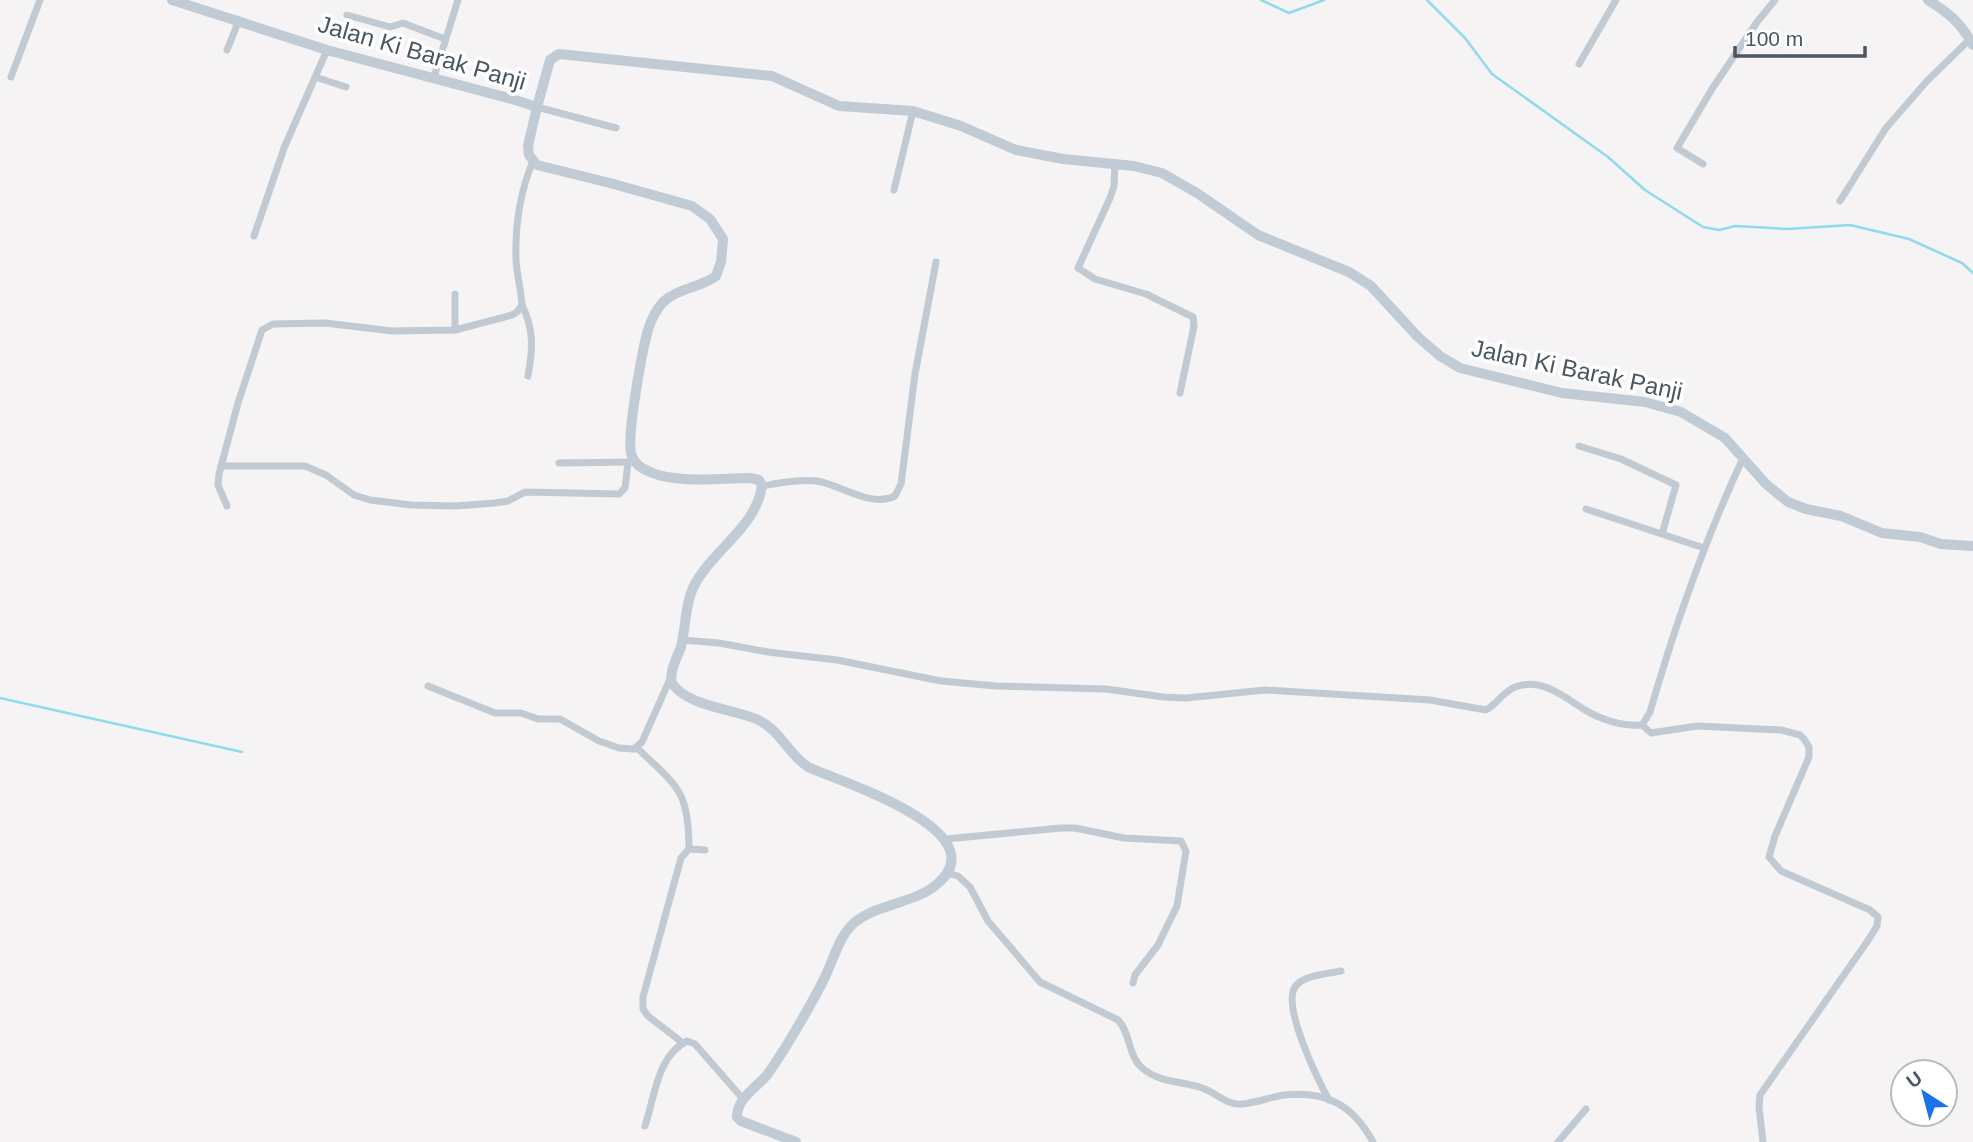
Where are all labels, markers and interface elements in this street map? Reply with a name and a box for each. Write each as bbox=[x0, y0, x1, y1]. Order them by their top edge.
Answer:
street label: Jalan Ki Barak Panji bbox=[315, 10, 529, 95]
scale bar bbox=[1735, 14, 1864, 58]
text: 100 m bbox=[1745, 27, 1803, 50]
street label: Jalan Ki Barak Panji bbox=[1469, 334, 1685, 405]
north arrow bbox=[1889, 1058, 1959, 1128]
text: U bbox=[1903, 1067, 1926, 1092]

